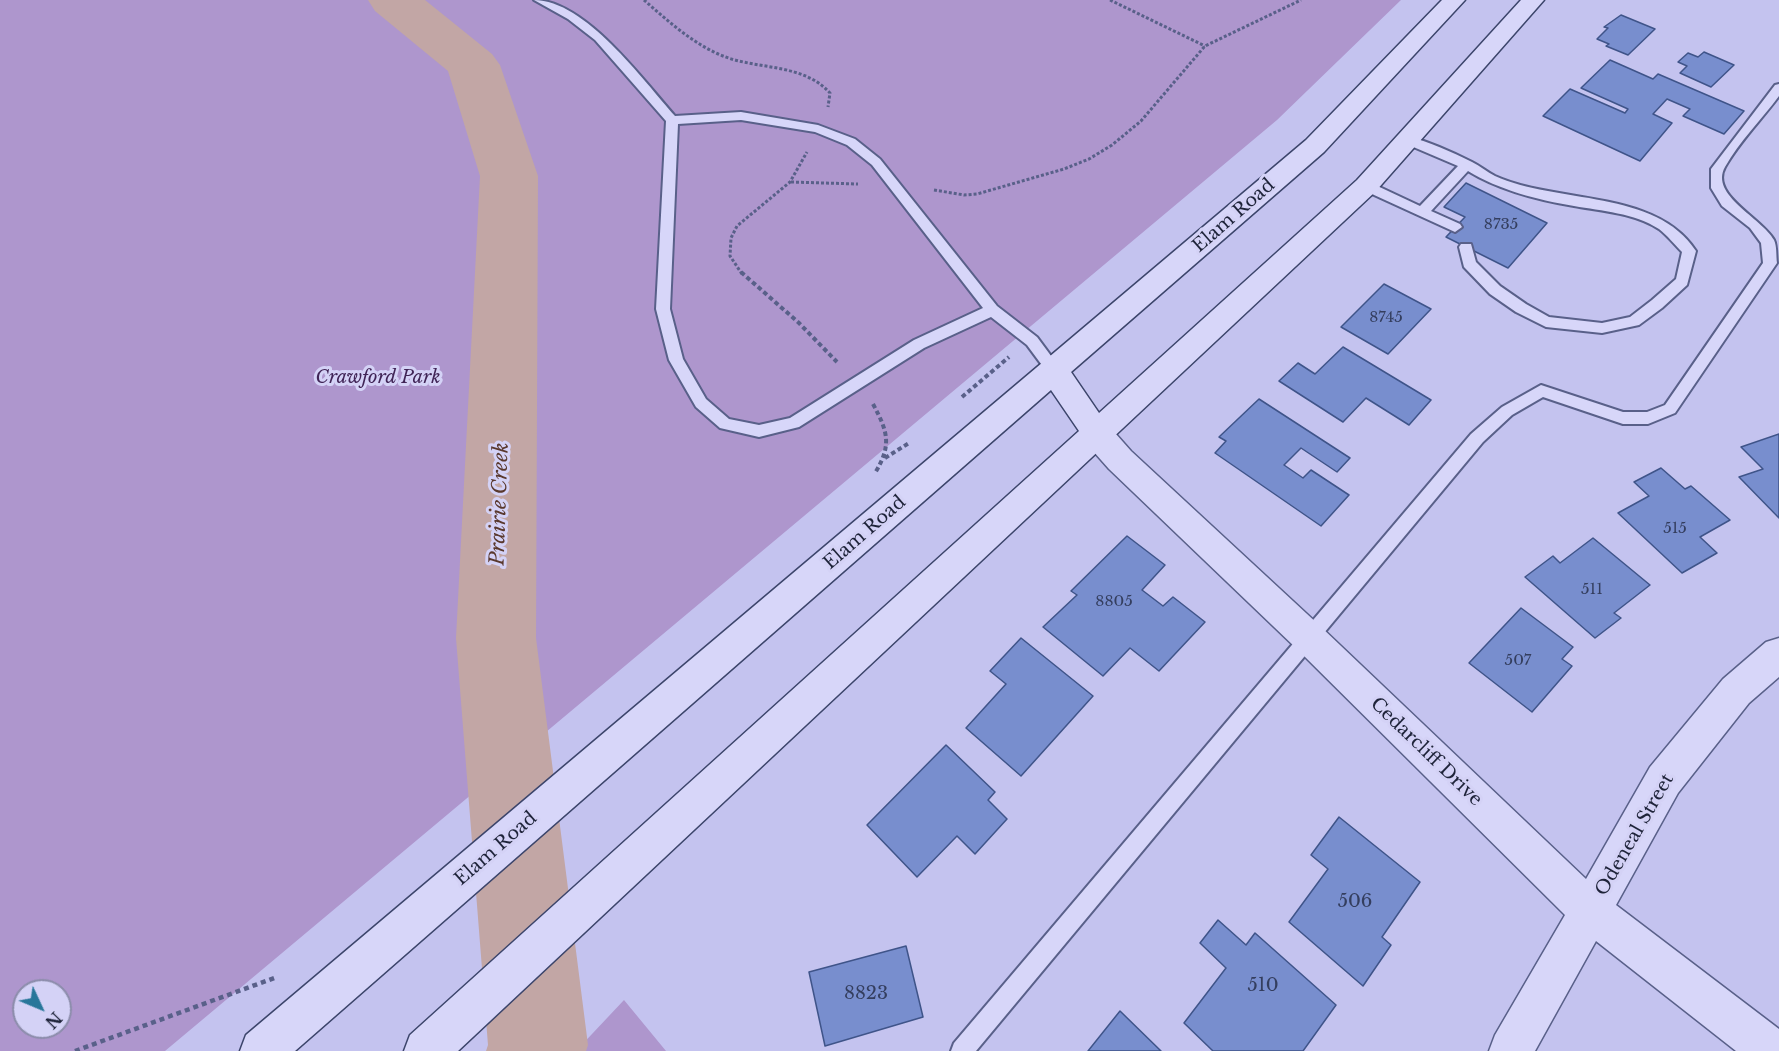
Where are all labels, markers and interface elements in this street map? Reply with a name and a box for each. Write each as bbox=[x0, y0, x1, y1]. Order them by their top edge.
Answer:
street label: Elam Road bbox=[1189, 175, 1279, 257]
house number: 8735 bbox=[1484, 216, 1518, 234]
house number: 8745 bbox=[1369, 309, 1403, 327]
park label: Crawford Park bbox=[316, 367, 440, 389]
water label: Prairie Creek bbox=[486, 442, 514, 566]
street label: Elam Road bbox=[820, 492, 910, 574]
house number: 515 bbox=[1663, 520, 1687, 538]
house number: 511 bbox=[1581, 581, 1603, 599]
house number: 8805 bbox=[1095, 593, 1133, 611]
house number: 507 bbox=[1505, 652, 1531, 670]
street label: Cedarcliff Drive bbox=[1366, 693, 1486, 811]
street label: Odeneal Street bbox=[1591, 770, 1679, 900]
street label: Elam Road bbox=[451, 808, 541, 890]
house number: 506 bbox=[1338, 891, 1372, 913]
house number: 510 bbox=[1247, 975, 1279, 997]
north arrow bbox=[12, 979, 72, 1039]
house number: 8823 bbox=[844, 983, 888, 1005]
text: N bbox=[41, 1008, 66, 1032]

